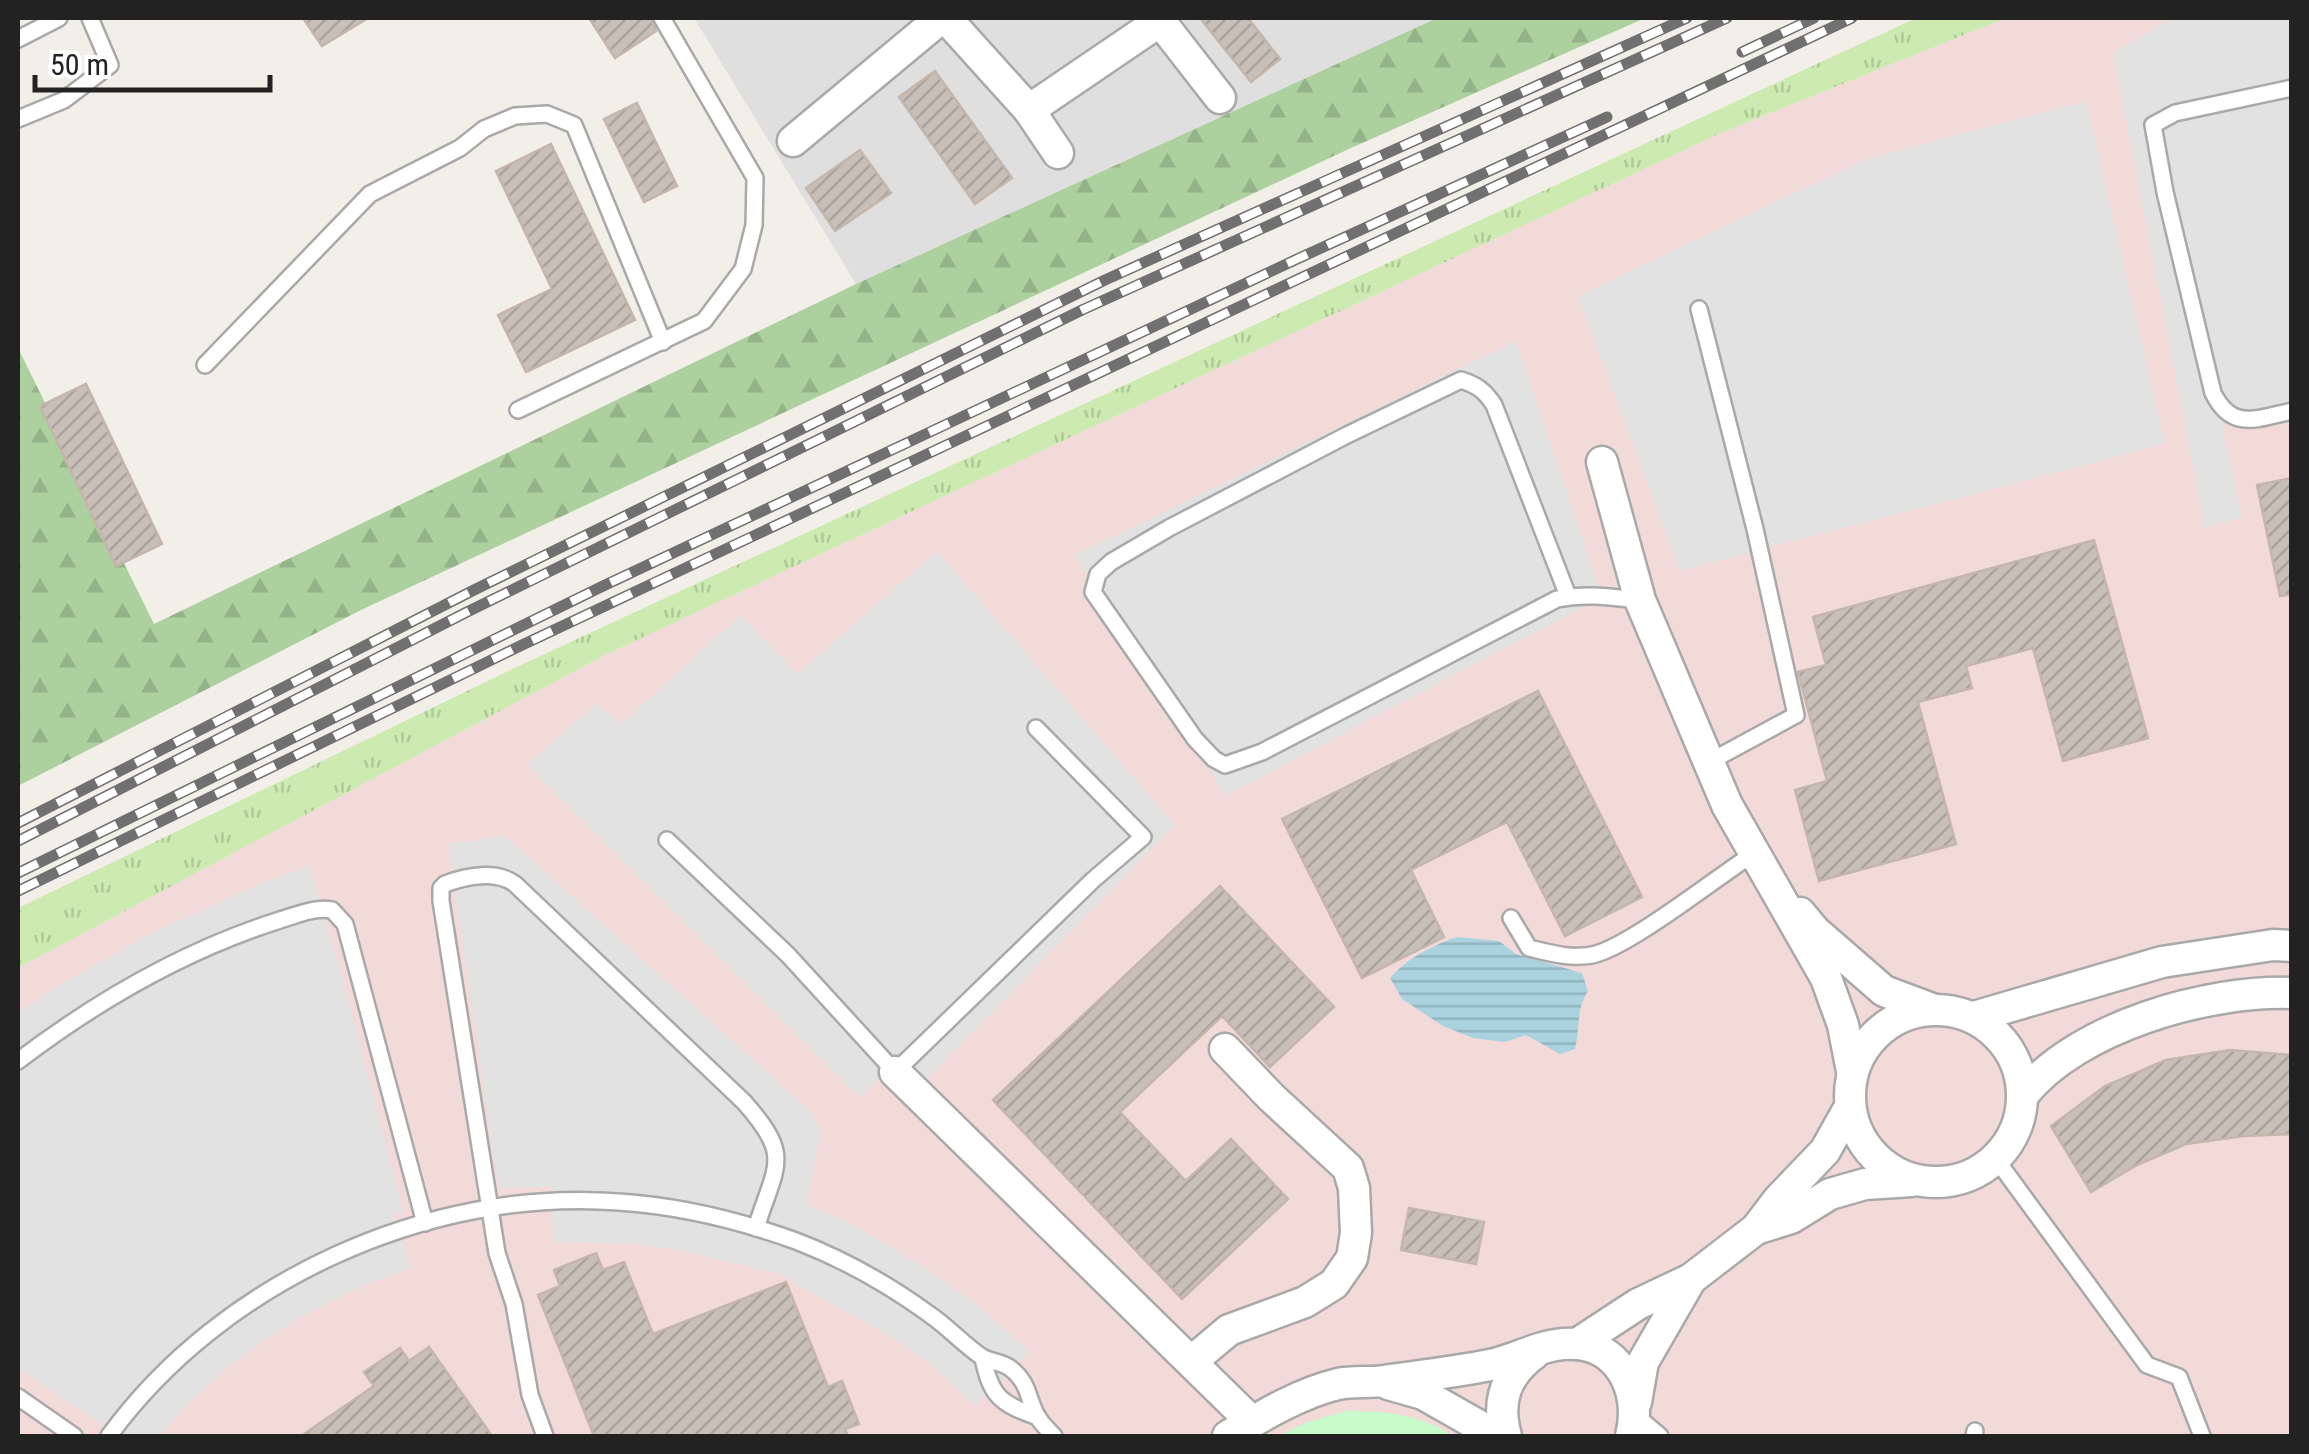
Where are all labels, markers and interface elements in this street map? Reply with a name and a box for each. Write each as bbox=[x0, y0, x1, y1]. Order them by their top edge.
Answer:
scale bar bbox=[35, 30, 270, 92]
text: 50 m bbox=[50, 47, 109, 82]

